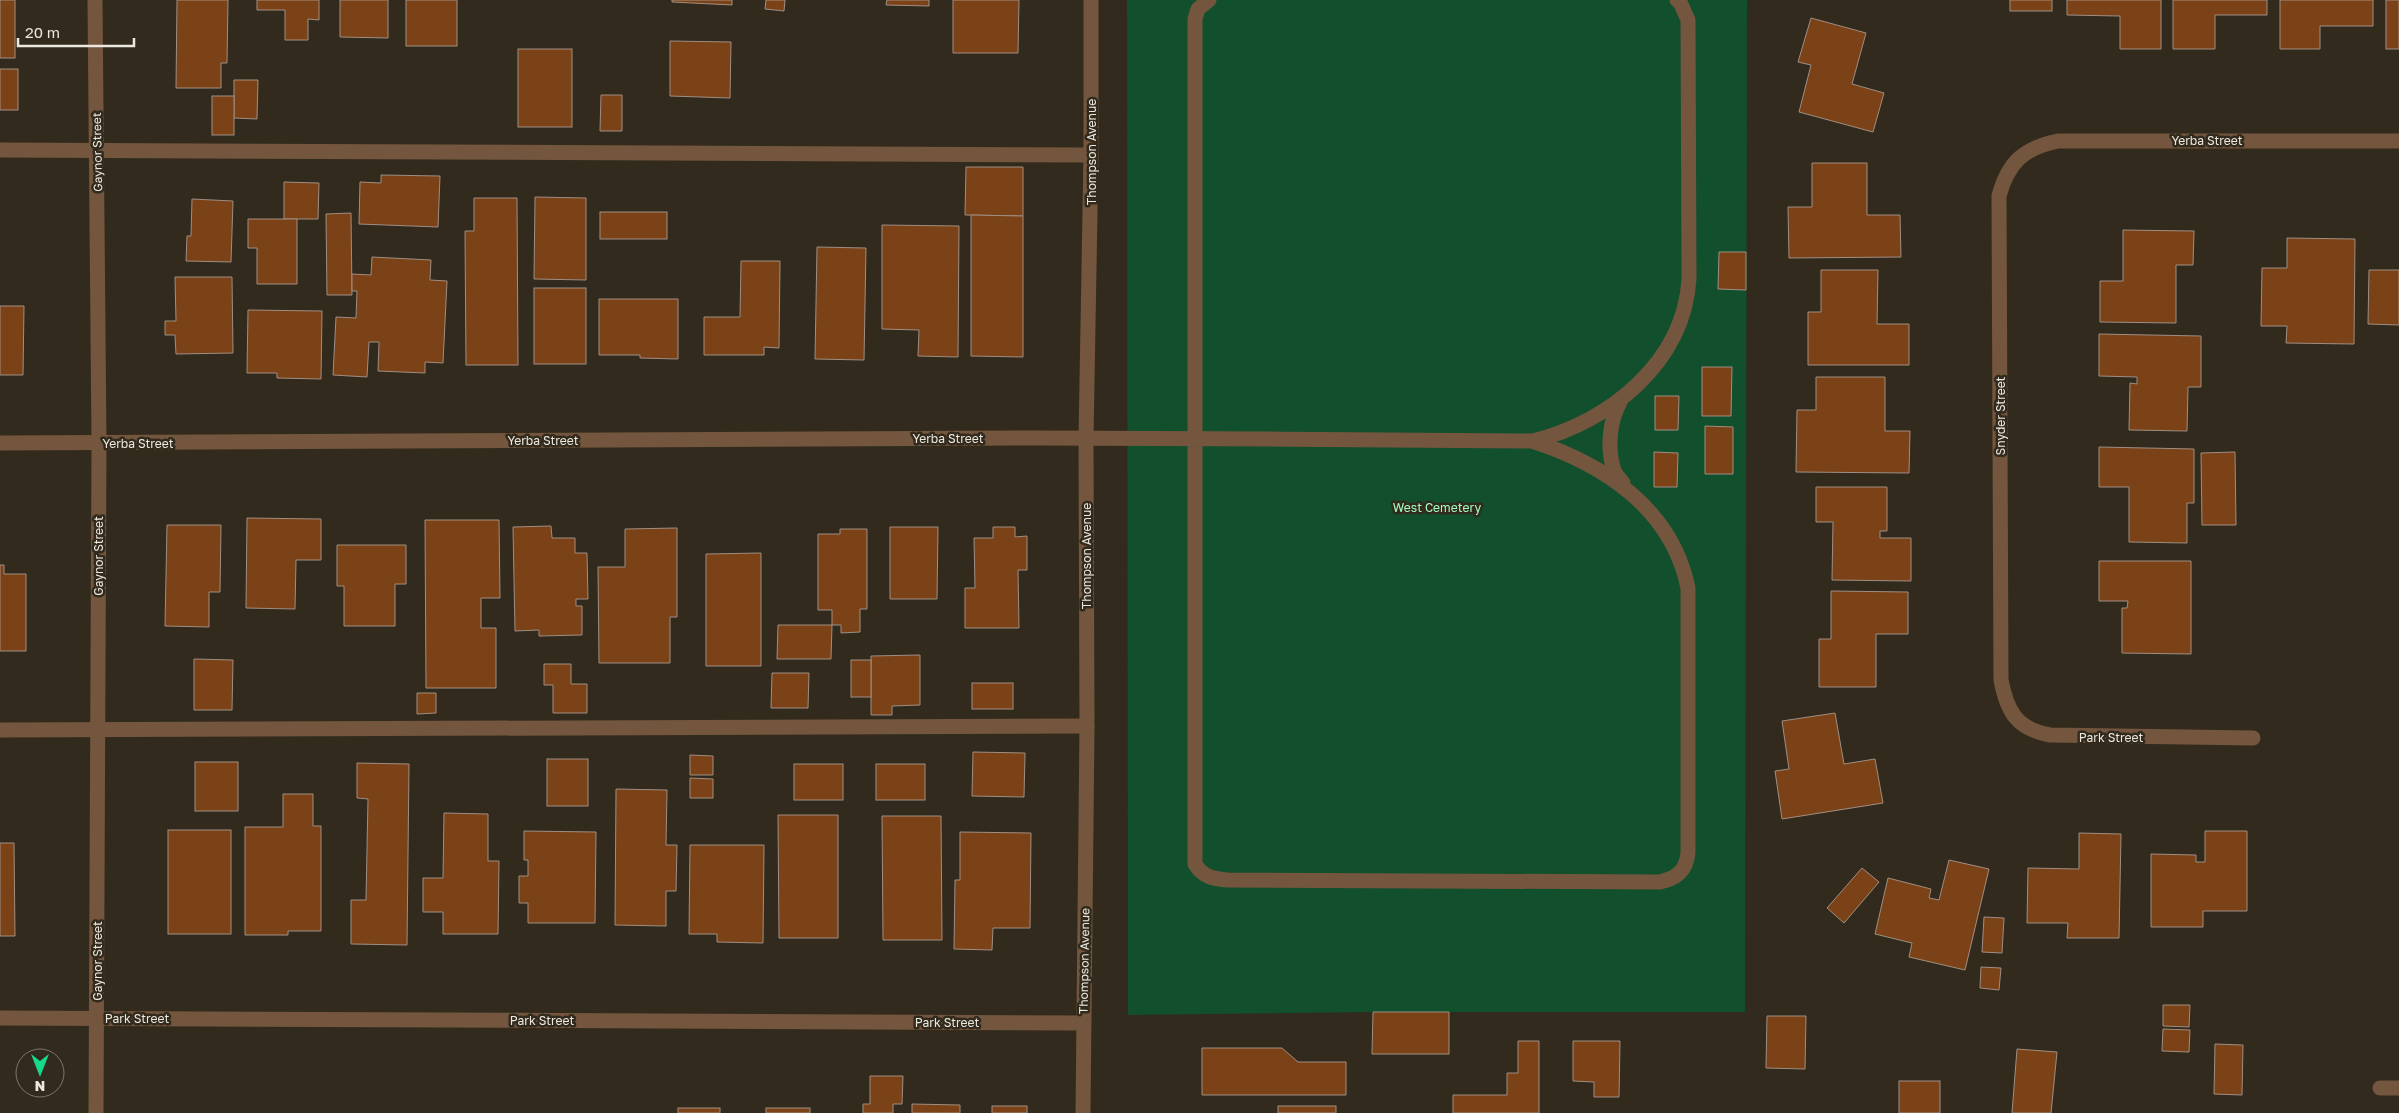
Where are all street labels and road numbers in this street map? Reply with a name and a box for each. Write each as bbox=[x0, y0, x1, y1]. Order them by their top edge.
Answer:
street label: Thompson Avenue bbox=[1084, 99, 1099, 205]
street label: Gaynor Street bbox=[89, 112, 105, 192]
street label: Yerba Street bbox=[2171, 133, 2243, 148]
street label: Snyder Street bbox=[1993, 376, 2008, 455]
street label: Yerba Street bbox=[912, 431, 984, 446]
street label: Yerba Street bbox=[507, 433, 579, 448]
street label: Yerba Street bbox=[102, 436, 174, 451]
street label: Thompson Avenue bbox=[1079, 503, 1094, 609]
street label: Gaynor Street bbox=[91, 516, 106, 596]
street label: Park Street bbox=[2079, 730, 2143, 745]
street label: Thompson Avenue bbox=[1076, 908, 1092, 1014]
street label: Gaynor Street bbox=[90, 921, 105, 1001]
street label: Park Street bbox=[105, 1011, 169, 1026]
street label: Park Street bbox=[510, 1013, 574, 1028]
street label: Park Street bbox=[915, 1015, 979, 1030]

